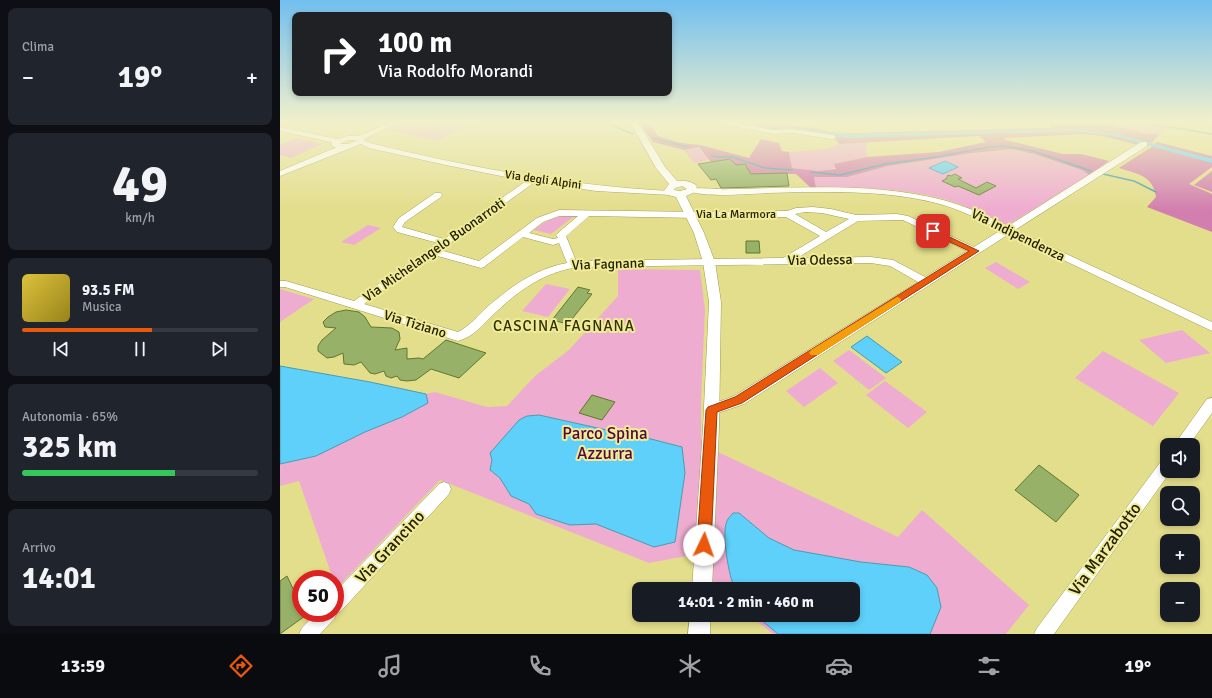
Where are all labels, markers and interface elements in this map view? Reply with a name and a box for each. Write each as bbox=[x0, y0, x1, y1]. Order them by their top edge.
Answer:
text: 100 m bbox=[378, 26, 452, 60]
icon: right bbox=[312, 28, 364, 80]
text: Clima bbox=[22, 39, 54, 55]
text: 19° bbox=[118, 59, 162, 96]
text: Via Rodolfo Morandi bbox=[378, 60, 533, 82]
text: − bbox=[22, 64, 34, 91]
text: + bbox=[246, 64, 258, 91]
text: 49 bbox=[112, 152, 168, 216]
street label: Via degli Alpini bbox=[504, 167, 582, 193]
street label: Via Michelangelo Buonarroti bbox=[359, 194, 509, 306]
street label: Via Indipendenza bbox=[968, 205, 1068, 265]
street label: Via La Marmora bbox=[696, 207, 776, 222]
text: km/h bbox=[125, 210, 155, 226]
pin bbox=[916, 214, 950, 248]
icon: arrive bbox=[922, 220, 944, 242]
street label: Via Odessa bbox=[787, 251, 853, 269]
street label: Via Fagnana bbox=[571, 254, 645, 274]
text: 93.5 FM bbox=[82, 281, 134, 299]
text: Musica bbox=[82, 299, 122, 315]
street label: Via Tiziano bbox=[382, 306, 448, 342]
district label: CASCINA FAGNANA bbox=[493, 317, 635, 335]
icon: previous bbox=[50, 338, 72, 360]
icon: pause bbox=[129, 338, 151, 360]
icon: next bbox=[208, 338, 230, 360]
text: Autonomia · 65% bbox=[22, 409, 118, 425]
park label: Parco Spina Azzurra bbox=[562, 423, 648, 464]
text: 325 km bbox=[22, 429, 117, 466]
map controls bbox=[1160, 438, 1200, 622]
button: sound bbox=[1160, 438, 1200, 478]
button: search bbox=[1160, 486, 1200, 526]
street label: Via Marzabotto bbox=[1064, 498, 1146, 600]
street label: Via Grancino bbox=[351, 506, 429, 588]
position arrow bbox=[683, 524, 725, 566]
button: + bbox=[1160, 534, 1200, 574]
text: Arrivo bbox=[22, 540, 56, 556]
text: 14:01 bbox=[22, 560, 96, 597]
speed limit sign: 50 bbox=[292, 570, 344, 622]
button: − bbox=[1160, 582, 1200, 622]
text: 14:01 · 2 min · 460 m bbox=[678, 593, 814, 611]
icon: directions bbox=[227, 652, 255, 680]
icon: music bbox=[376, 652, 404, 680]
icon: phone bbox=[526, 652, 554, 680]
icon: climate bbox=[676, 652, 704, 680]
icon: car bbox=[825, 652, 853, 680]
icon: filters bbox=[975, 652, 1003, 680]
text: 13:59 bbox=[61, 655, 105, 677]
text: 19° bbox=[1124, 655, 1151, 677]

